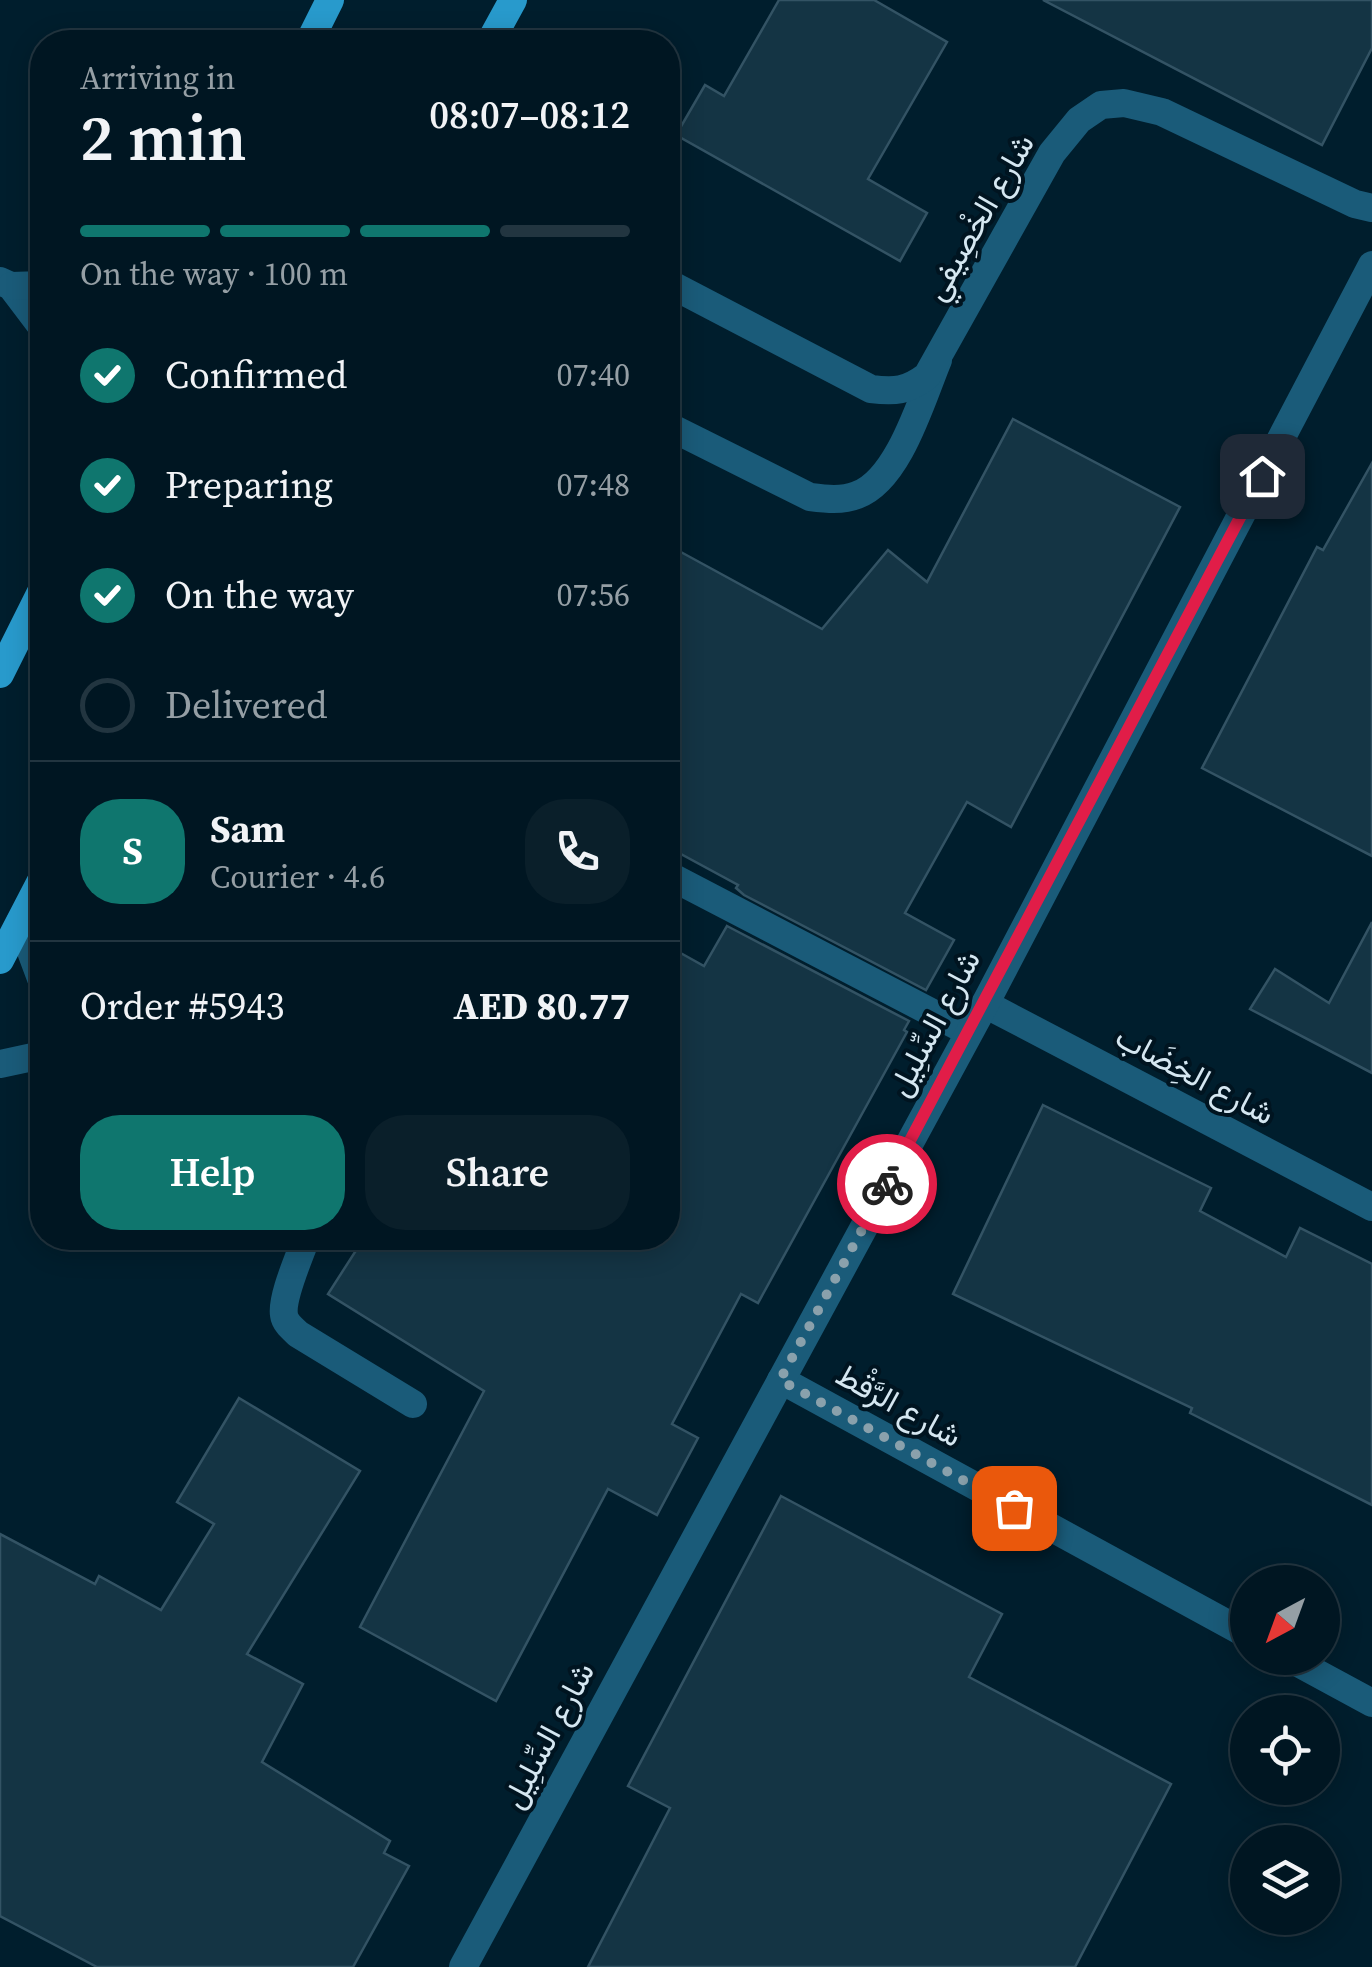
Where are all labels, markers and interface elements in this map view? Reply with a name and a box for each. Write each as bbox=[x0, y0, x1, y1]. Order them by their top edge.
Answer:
text: Arriving in bbox=[80, 56, 235, 100]
text: 08:07–08:12 bbox=[429, 89, 630, 141]
text: 2 min bbox=[80, 93, 247, 182]
street label: شارع الخْصِيفي bbox=[913, 125, 1048, 311]
text: On the way · 100 m bbox=[80, 252, 348, 296]
icon: check bbox=[80, 348, 135, 403]
text: Confirmed bbox=[165, 349, 347, 401]
text: 07:40 bbox=[556, 353, 630, 397]
pin bbox=[1220, 434, 1305, 519]
icon: home bbox=[1235, 449, 1290, 504]
icon: check bbox=[80, 458, 135, 513]
text: Preparing bbox=[165, 459, 333, 511]
text: 07:48 bbox=[556, 463, 630, 507]
icon: check bbox=[80, 568, 135, 623]
text: On the way bbox=[165, 569, 354, 621]
text: 07:56 bbox=[556, 573, 630, 617]
text: Delivered bbox=[165, 679, 328, 731]
button: phone bbox=[525, 799, 630, 904]
text: Sam bbox=[210, 803, 285, 855]
text: S bbox=[122, 825, 143, 877]
text: Courier · 4.6 bbox=[210, 855, 385, 899]
street label: شارع السِّلِيل bbox=[877, 942, 991, 1104]
text: Order #5943 bbox=[80, 980, 284, 1032]
text: AED 80.77 bbox=[453, 980, 630, 1032]
street label: شارع الخِضَاب bbox=[1108, 1015, 1282, 1135]
button: Help bbox=[80, 1115, 345, 1230]
button: Share bbox=[365, 1115, 630, 1230]
courier bbox=[837, 1134, 937, 1234]
icon: bike bbox=[860, 1157, 915, 1212]
street label: شارع الرَّقْط bbox=[828, 1352, 970, 1458]
pin bbox=[972, 1466, 1057, 1551]
icon: bag bbox=[987, 1481, 1042, 1536]
north arrow bbox=[1230, 1565, 1340, 1675]
map controls bbox=[1230, 1565, 1340, 1935]
street label: شارع السِّلِيل bbox=[491, 1654, 605, 1816]
button: locate bbox=[1230, 1695, 1340, 1805]
button: layers bbox=[1230, 1825, 1340, 1935]

